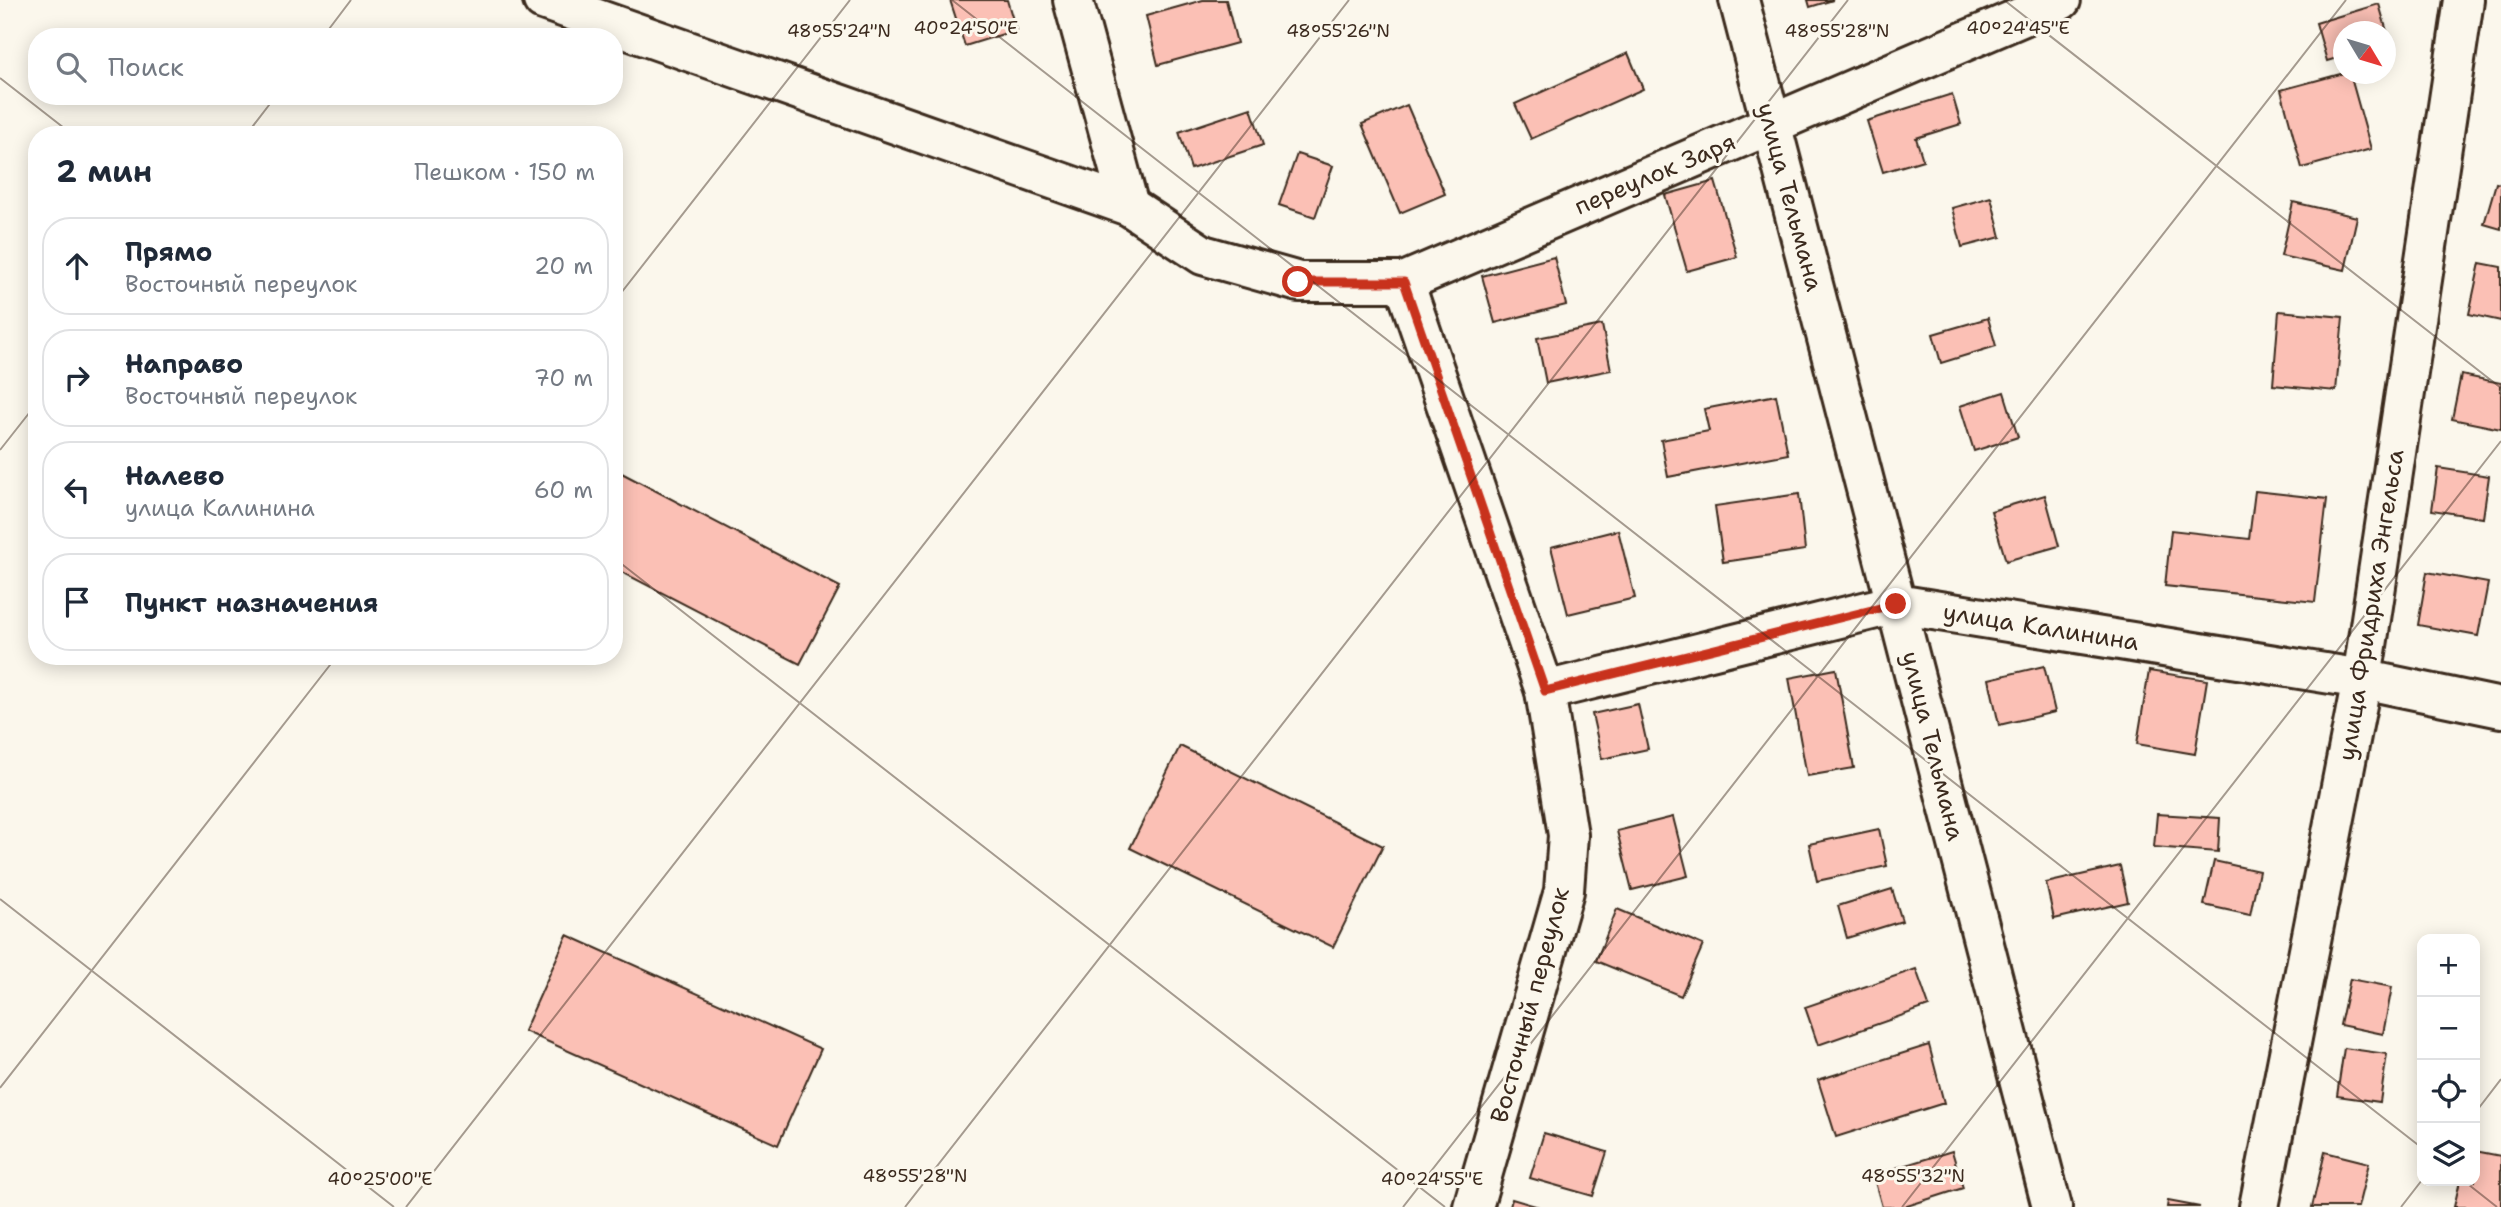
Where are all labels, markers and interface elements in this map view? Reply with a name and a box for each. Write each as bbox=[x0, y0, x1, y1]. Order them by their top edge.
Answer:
text: 40°24'50"E bbox=[914, 16, 1018, 40]
text: 40°24'45"E bbox=[1966, 16, 2070, 40]
text: 48°55'24"N bbox=[787, 19, 891, 43]
text: 48°55'26"N bbox=[1286, 19, 1390, 43]
text: 48°55'28"N bbox=[1785, 19, 1889, 43]
north arrow bbox=[2333, 21, 2396, 84]
search box bbox=[28, 28, 623, 105]
icon: search bbox=[52, 48, 90, 86]
text: Поиск bbox=[108, 49, 184, 84]
street label: улица Тельмана bbox=[1749, 99, 1831, 295]
street label: переулок Заря bbox=[1569, 126, 1741, 222]
text: 2 мин bbox=[56, 151, 152, 192]
text: Пешком · 150 m bbox=[414, 157, 595, 187]
text: Прямо bbox=[125, 234, 213, 269]
icon: ahead bbox=[58, 247, 96, 285]
text: 20 m bbox=[534, 251, 593, 281]
route start bbox=[1282, 266, 1313, 297]
text: Восточный переулок bbox=[125, 269, 357, 299]
text: Направо bbox=[125, 346, 243, 381]
icon: right bbox=[58, 359, 96, 397]
text: 70 m bbox=[534, 363, 593, 393]
text: Восточный переулок bbox=[125, 381, 357, 411]
street label: улица Фридриха Энгельса bbox=[2331, 447, 2411, 763]
text: Налево bbox=[125, 458, 225, 493]
icon: left bbox=[58, 471, 96, 509]
text: 60 m bbox=[534, 475, 593, 505]
text: улица Калинина bbox=[125, 493, 315, 523]
icon: arrive bbox=[58, 583, 96, 621]
text: Пункт назначения bbox=[125, 585, 378, 620]
route end bbox=[1880, 588, 1911, 619]
street label: улица Калинина bbox=[1941, 596, 2141, 658]
street label: улица Тельмана bbox=[1894, 648, 1972, 844]
street label: Восточный переулок bbox=[1483, 884, 1577, 1126]
map controls bbox=[2417, 934, 2480, 1186]
button: + bbox=[2417, 934, 2480, 997]
button: − bbox=[2417, 997, 2480, 1060]
button: locate bbox=[2417, 1060, 2480, 1123]
button: layers bbox=[2417, 1123, 2480, 1186]
text: 48°55'28"N bbox=[863, 1164, 967, 1188]
text: 48°55'32"N bbox=[1861, 1164, 1965, 1188]
text: 40°25'00"E bbox=[327, 1167, 433, 1191]
text: 40°24'55"E bbox=[1381, 1167, 1483, 1191]

